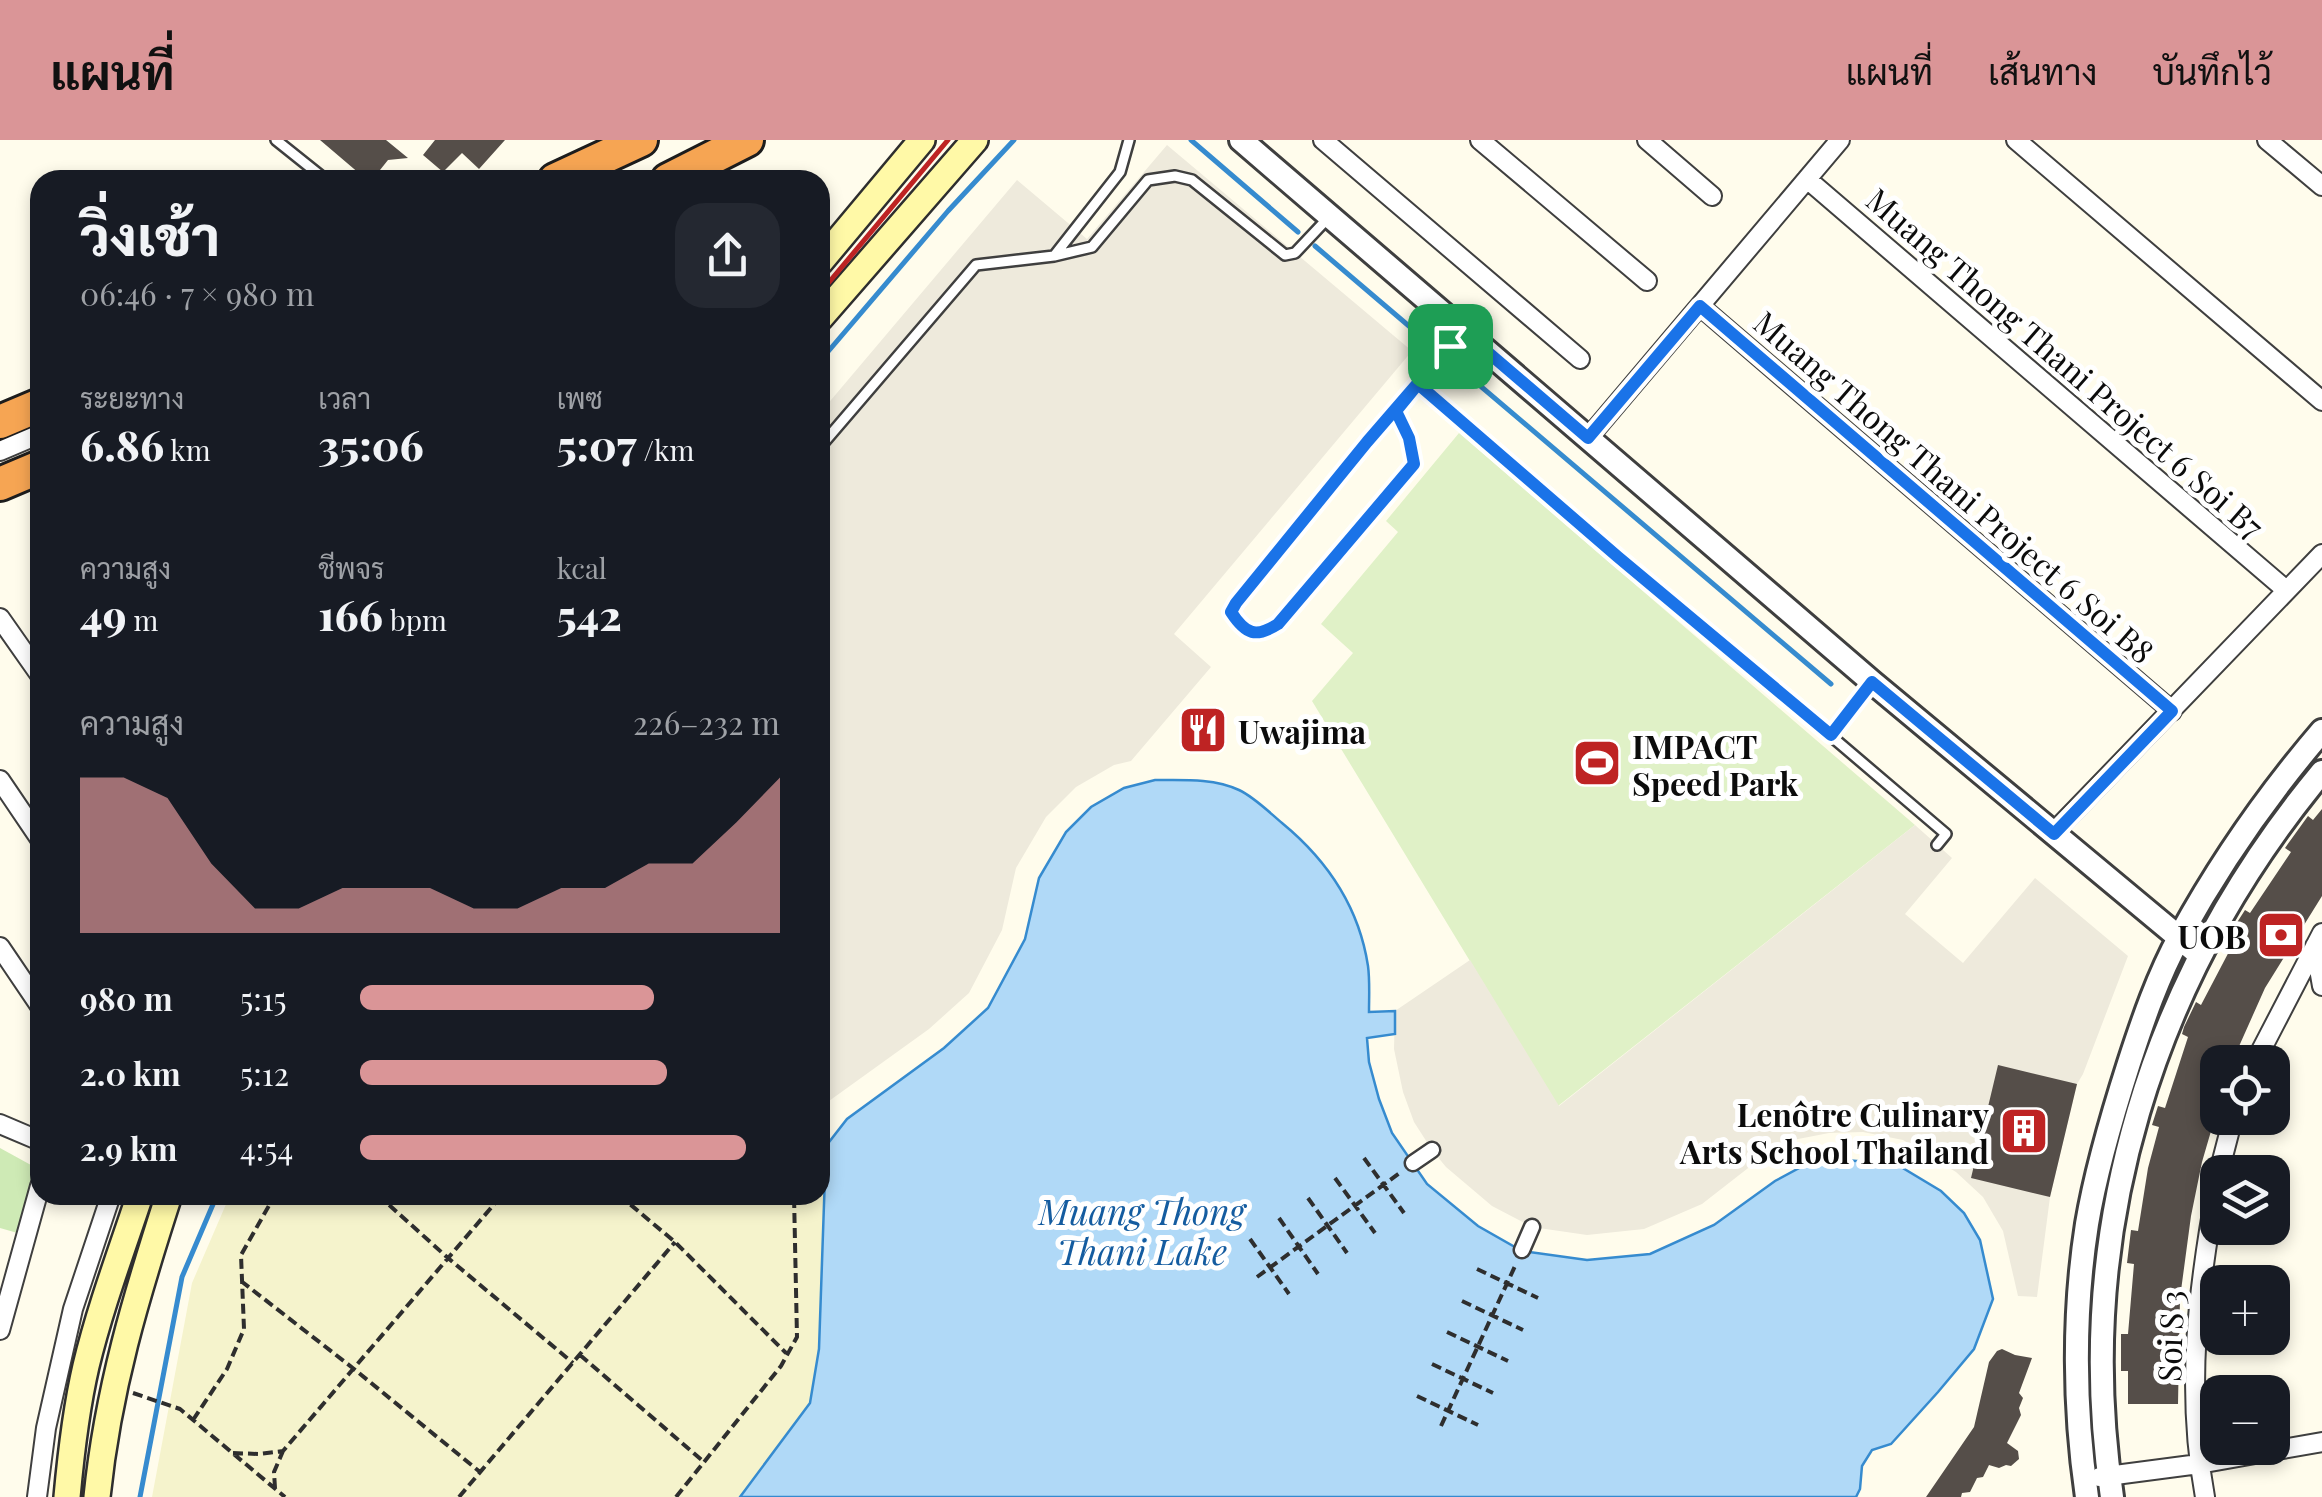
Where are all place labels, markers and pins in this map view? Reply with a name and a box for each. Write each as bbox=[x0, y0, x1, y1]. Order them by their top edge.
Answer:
pin bbox=[1408, 304, 1493, 389]
restaurant icon: Uwajima bbox=[1177, 704, 1229, 756]
place label: Uwajima bbox=[1238, 709, 1367, 752]
place label: IMPACT Speed Park bbox=[1632, 724, 1799, 804]
sports icon: IMPACT Speed Park bbox=[1571, 737, 1623, 789]
bank icon: UOB bbox=[2255, 909, 2307, 961]
place label: UOB bbox=[2178, 914, 2246, 957]
place label: Lenôtre Culinary Arts School Thailand bbox=[1679, 1092, 1989, 1172]
building icon: Lenôtre Culinary Arts School Thailand bbox=[1998, 1105, 2050, 1157]

